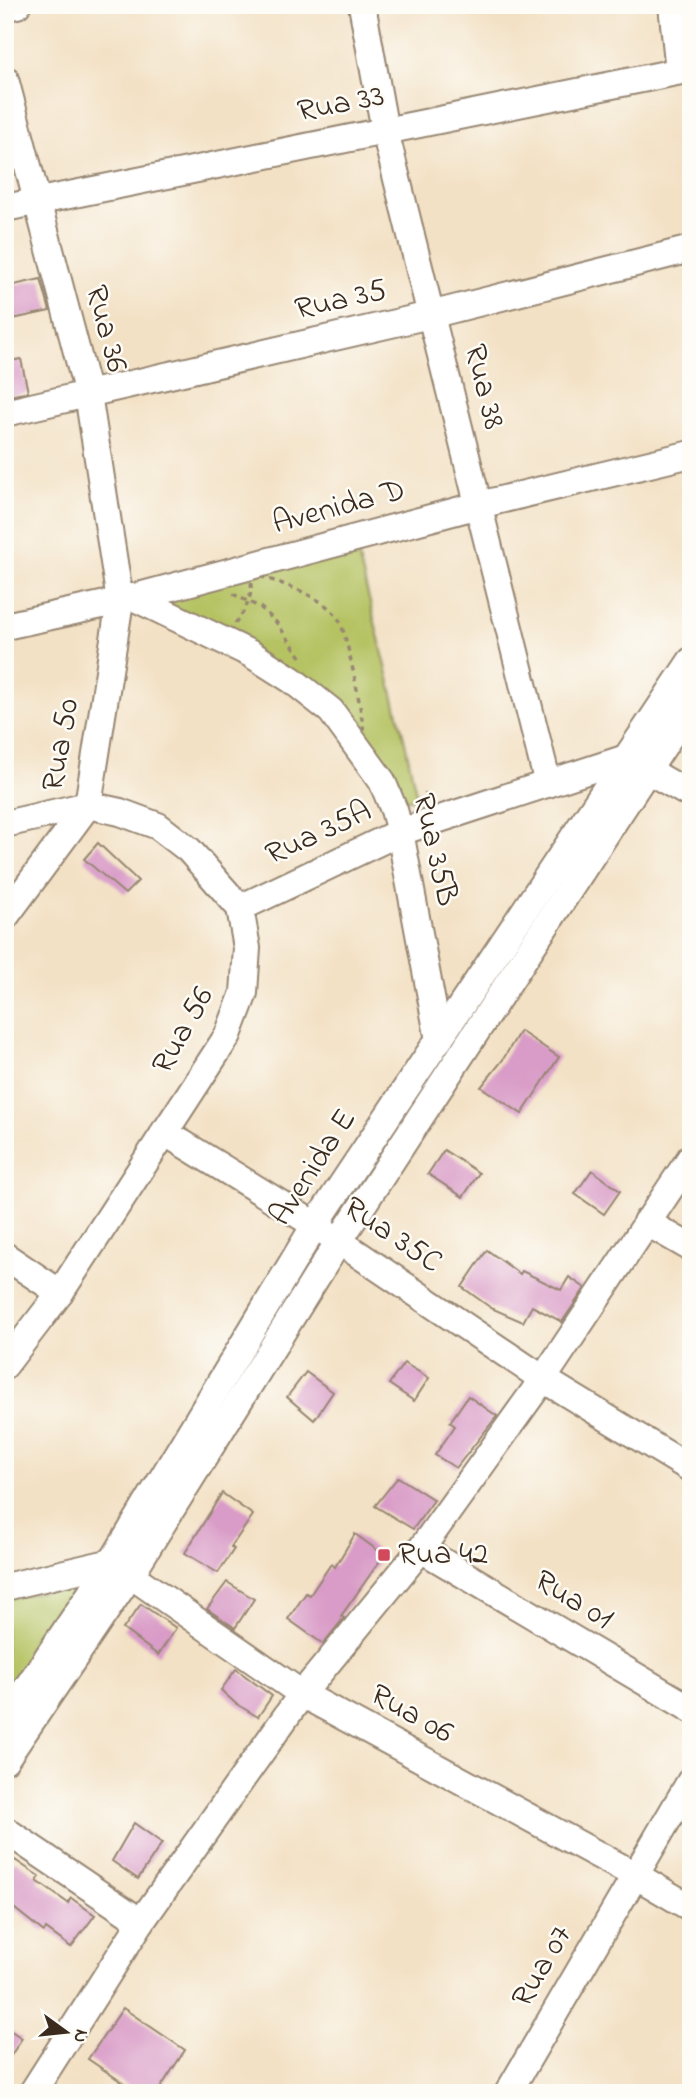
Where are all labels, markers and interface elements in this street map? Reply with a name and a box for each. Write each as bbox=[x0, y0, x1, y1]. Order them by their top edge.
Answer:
street label: Rua 33 bbox=[294, 74, 388, 136]
street label: Rua 35 bbox=[291, 268, 391, 334]
street label: Rua 36 bbox=[71, 280, 139, 378]
street label: Rua 38 bbox=[450, 339, 516, 435]
street label: Avenida D bbox=[267, 468, 411, 548]
street label: Rua 50 bbox=[31, 695, 93, 795]
street label: Rua 35A bbox=[258, 789, 380, 879]
street label: Rua 35B bbox=[398, 789, 470, 911]
street label: Rua 56 bbox=[141, 979, 227, 1083]
street label: Avenida E bbox=[258, 1100, 370, 1236]
street label: Rua 35C bbox=[333, 1186, 451, 1286]
place label: Rua 42 bbox=[398, 1532, 488, 1579]
marker: Rua 42 bbox=[376, 1547, 392, 1563]
street label: Rua 01 bbox=[524, 1559, 622, 1643]
street label: Rua 06 bbox=[361, 1673, 461, 1757]
street label: Rua 07 bbox=[501, 1917, 585, 2017]
north arrow bbox=[32, 1996, 102, 2066]
text: N bbox=[65, 2026, 95, 2046]

